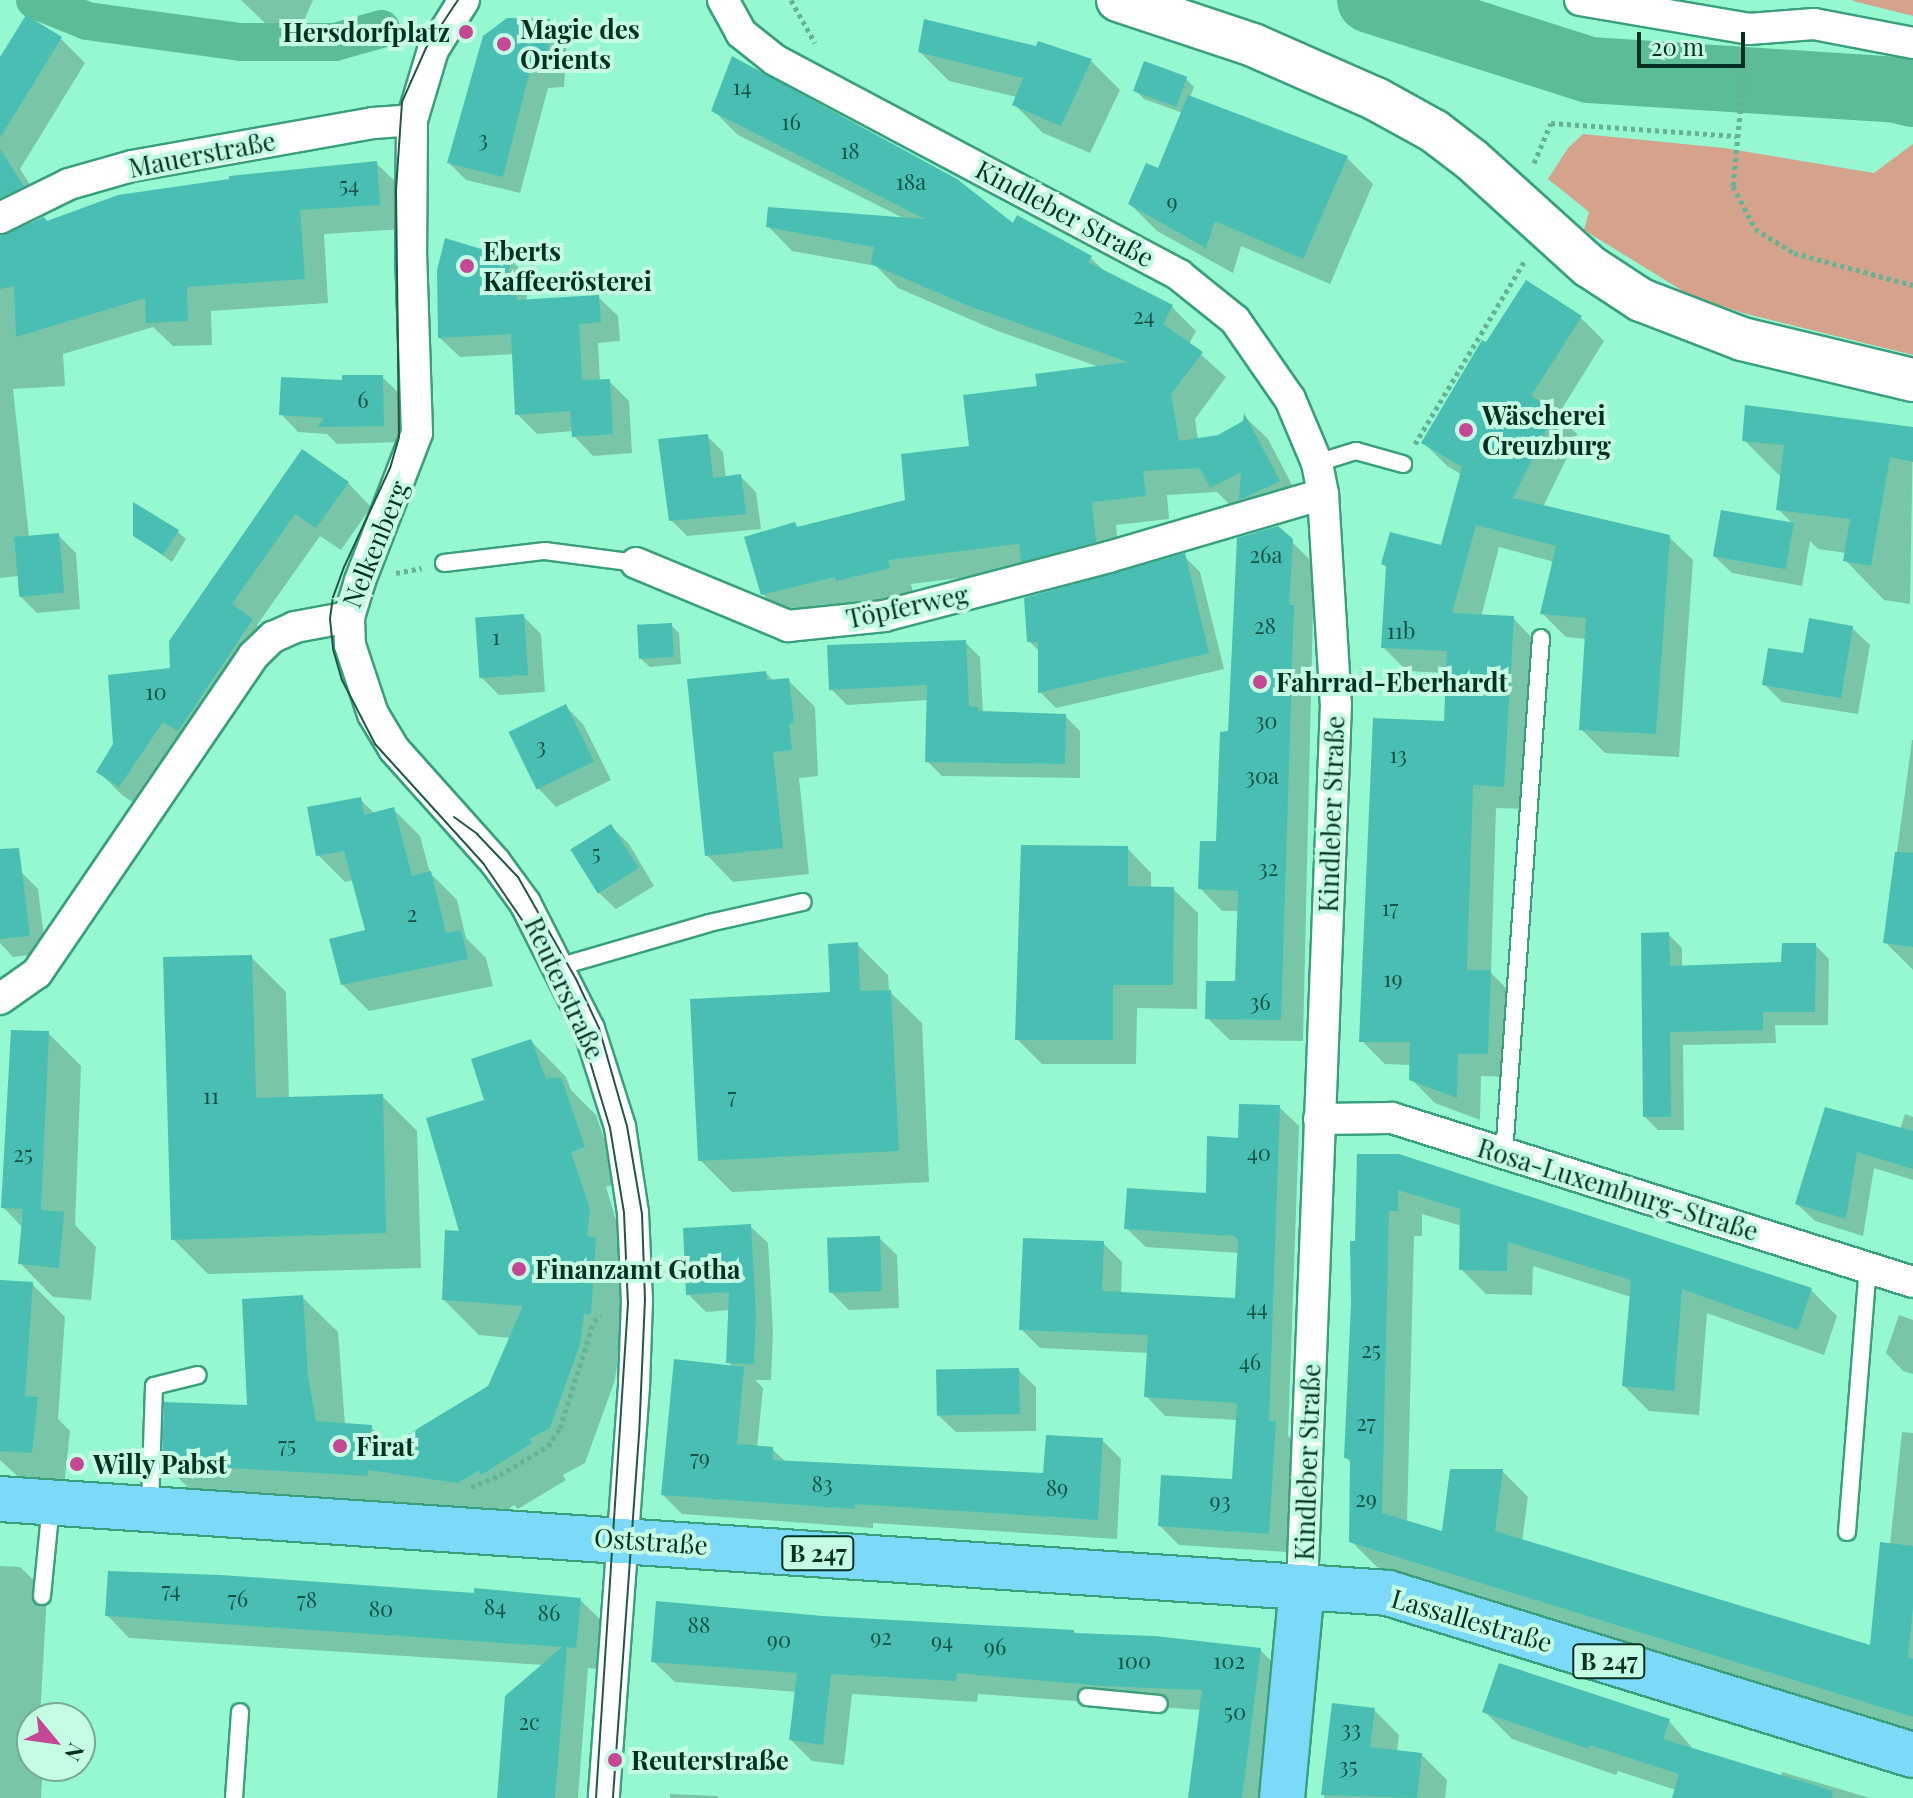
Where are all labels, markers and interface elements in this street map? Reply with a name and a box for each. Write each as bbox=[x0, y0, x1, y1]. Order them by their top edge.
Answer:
place label: Magie des Orients bbox=[520, 13, 640, 74]
place label: Hersdorfplatz bbox=[283, 16, 450, 48]
scale bar bbox=[1641, 16, 1749, 66]
marker: Hersdorfplatz bbox=[457, 23, 475, 41]
text: 20 m bbox=[1651, 30, 1704, 62]
marker: Magie des Orients bbox=[495, 35, 513, 53]
house number: 14 bbox=[732, 74, 752, 100]
house number: 16 bbox=[781, 109, 801, 135]
street label: Mauerstraße bbox=[126, 124, 278, 184]
house number: 3 bbox=[478, 126, 488, 152]
house number: 18 bbox=[840, 138, 860, 164]
street label: Kindleber Straße bbox=[970, 153, 1160, 273]
house number: 18a bbox=[896, 169, 926, 195]
house number: 54 bbox=[339, 172, 359, 198]
house number: 9 bbox=[1166, 189, 1178, 215]
place label: Eberts Kaffeerösterei bbox=[483, 235, 652, 296]
marker: Eberts Kaffeerösterei bbox=[458, 257, 476, 275]
house number: 24 bbox=[1133, 303, 1155, 329]
house number: 6 bbox=[357, 387, 369, 413]
place label: Wäscherei Creuzburg bbox=[1482, 399, 1611, 460]
marker: Wäscherei Creuzburg bbox=[1457, 421, 1475, 439]
street label: Nelkenberg bbox=[335, 476, 415, 612]
house number: 26a bbox=[1250, 542, 1282, 568]
street label: Töpferweg bbox=[843, 578, 971, 634]
house number: 28 bbox=[1254, 613, 1276, 639]
house number: 11b bbox=[1387, 618, 1415, 644]
house number: 1 bbox=[492, 624, 500, 650]
place label: Fahrrad-Eberhardt bbox=[1276, 666, 1508, 698]
marker: Fahrrad-Eberhardt bbox=[1251, 673, 1269, 691]
house number: 10 bbox=[145, 679, 167, 705]
house number: 30 bbox=[1254, 708, 1278, 734]
street label: Kindleber Straße bbox=[1312, 715, 1350, 913]
house number: 3 bbox=[536, 733, 546, 759]
house number: 13 bbox=[1389, 742, 1407, 768]
house number: 30a bbox=[1245, 763, 1279, 789]
house number: 5 bbox=[591, 840, 601, 866]
house number: 32 bbox=[1258, 855, 1278, 881]
house number: 17 bbox=[1381, 895, 1399, 921]
house number: 2 bbox=[407, 901, 417, 927]
street label: Reuterstraße bbox=[519, 912, 611, 1064]
house number: 19 bbox=[1383, 966, 1403, 992]
house number: 36 bbox=[1249, 989, 1271, 1015]
house number: 11 bbox=[203, 1083, 219, 1109]
house number: 7 bbox=[728, 1083, 736, 1109]
street label: Rosa-Luxemburg-Straße bbox=[1474, 1131, 1762, 1247]
house number: 40 bbox=[1247, 1140, 1271, 1166]
house number: 25 bbox=[13, 1141, 33, 1167]
place label: Finanzamt Gotha bbox=[535, 1253, 741, 1285]
marker: Finanzamt Gotha bbox=[510, 1260, 528, 1278]
house number: 44 bbox=[1246, 1295, 1268, 1321]
house number: 25 bbox=[1361, 1337, 1381, 1363]
house number: 46 bbox=[1239, 1349, 1261, 1375]
street label: Kindleber Straße bbox=[1288, 1363, 1326, 1561]
house number: 27 bbox=[1356, 1410, 1376, 1436]
place label: Firat bbox=[356, 1430, 414, 1462]
house number: 75 bbox=[278, 1432, 296, 1458]
marker: Firat bbox=[331, 1437, 349, 1455]
house number: 79 bbox=[690, 1445, 710, 1471]
place label: Willy Pabst bbox=[93, 1448, 228, 1480]
marker: Willy Pabst bbox=[68, 1455, 86, 1473]
house number: 83 bbox=[811, 1471, 833, 1497]
house number: 89 bbox=[1046, 1475, 1068, 1501]
house number: 29 bbox=[1355, 1486, 1377, 1512]
house number: 93 bbox=[1209, 1488, 1231, 1514]
street label: Oststraße bbox=[593, 1521, 709, 1561]
road number: B 247 bbox=[780, 1533, 856, 1573]
house number: 74 bbox=[161, 1577, 181, 1603]
street label: Lassallestraße bbox=[1388, 1582, 1556, 1658]
house number: 76 bbox=[228, 1586, 248, 1612]
house number: 78 bbox=[297, 1587, 317, 1613]
house number: 84 bbox=[484, 1594, 506, 1620]
house number: 80 bbox=[369, 1596, 393, 1622]
house number: 86 bbox=[538, 1600, 560, 1626]
house number: 88 bbox=[688, 1612, 710, 1638]
house number: 92 bbox=[870, 1624, 892, 1650]
house number: 90 bbox=[767, 1627, 791, 1653]
house number: 94 bbox=[931, 1628, 953, 1654]
house number: 96 bbox=[984, 1634, 1006, 1660]
road number: B 247 bbox=[1571, 1641, 1647, 1681]
house number: 100 bbox=[1117, 1648, 1151, 1674]
house number: 102 bbox=[1213, 1648, 1245, 1674]
house number: 50 bbox=[1224, 1699, 1246, 1725]
north arrow bbox=[16, 1702, 96, 1782]
house number: 2c bbox=[518, 1709, 540, 1735]
house number: 33 bbox=[1341, 1716, 1361, 1742]
text: N bbox=[58, 1738, 92, 1767]
place label: Reuterstraße bbox=[631, 1744, 789, 1776]
marker: Reuterstraße bbox=[606, 1751, 624, 1769]
house number: 35 bbox=[1338, 1753, 1358, 1779]

